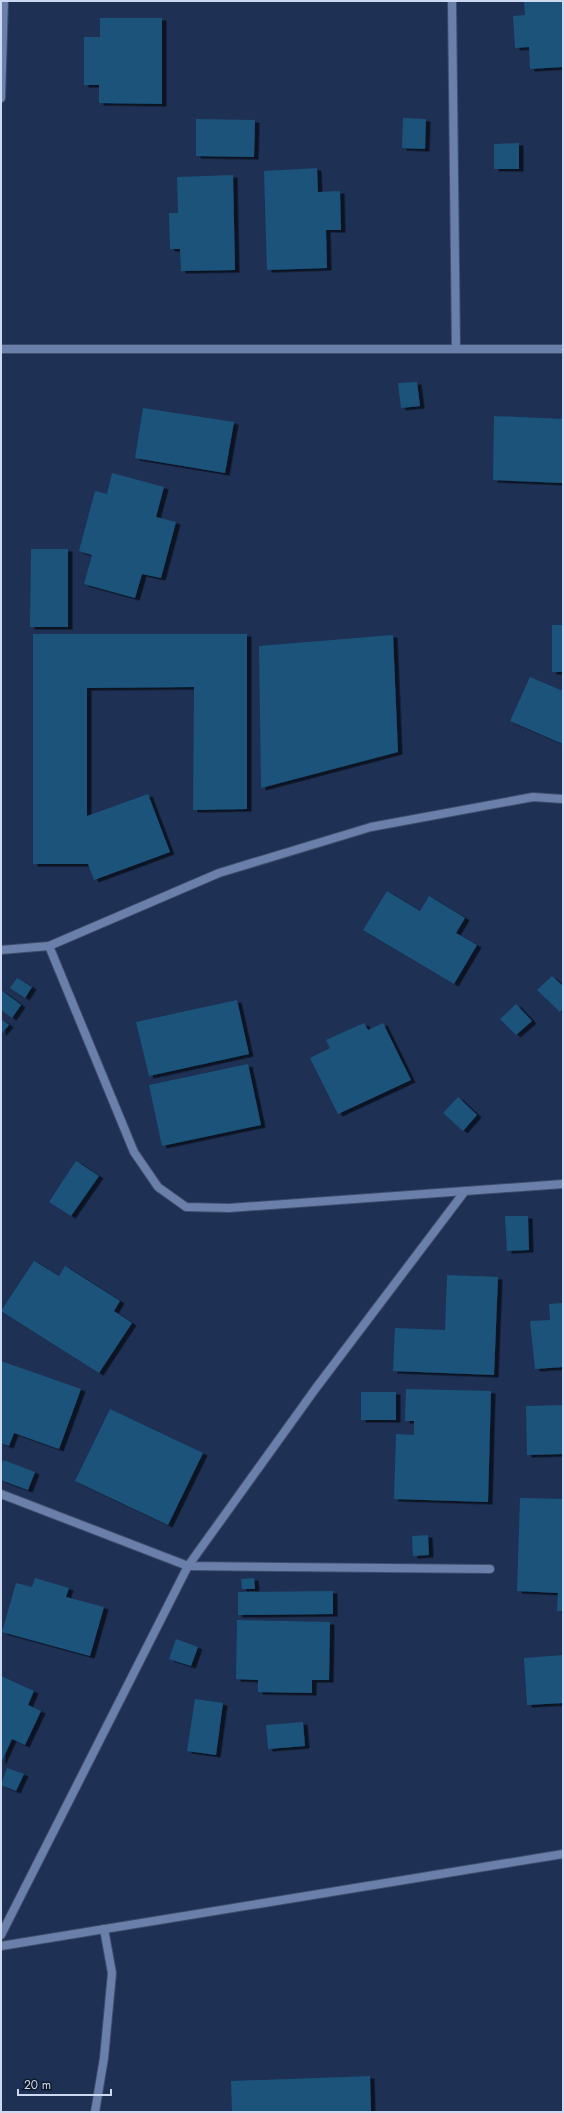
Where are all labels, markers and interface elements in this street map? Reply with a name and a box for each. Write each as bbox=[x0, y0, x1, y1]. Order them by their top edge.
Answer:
scale bar bbox=[18, 2071, 111, 2097]
text: 20 m bbox=[24, 2076, 51, 2094]

